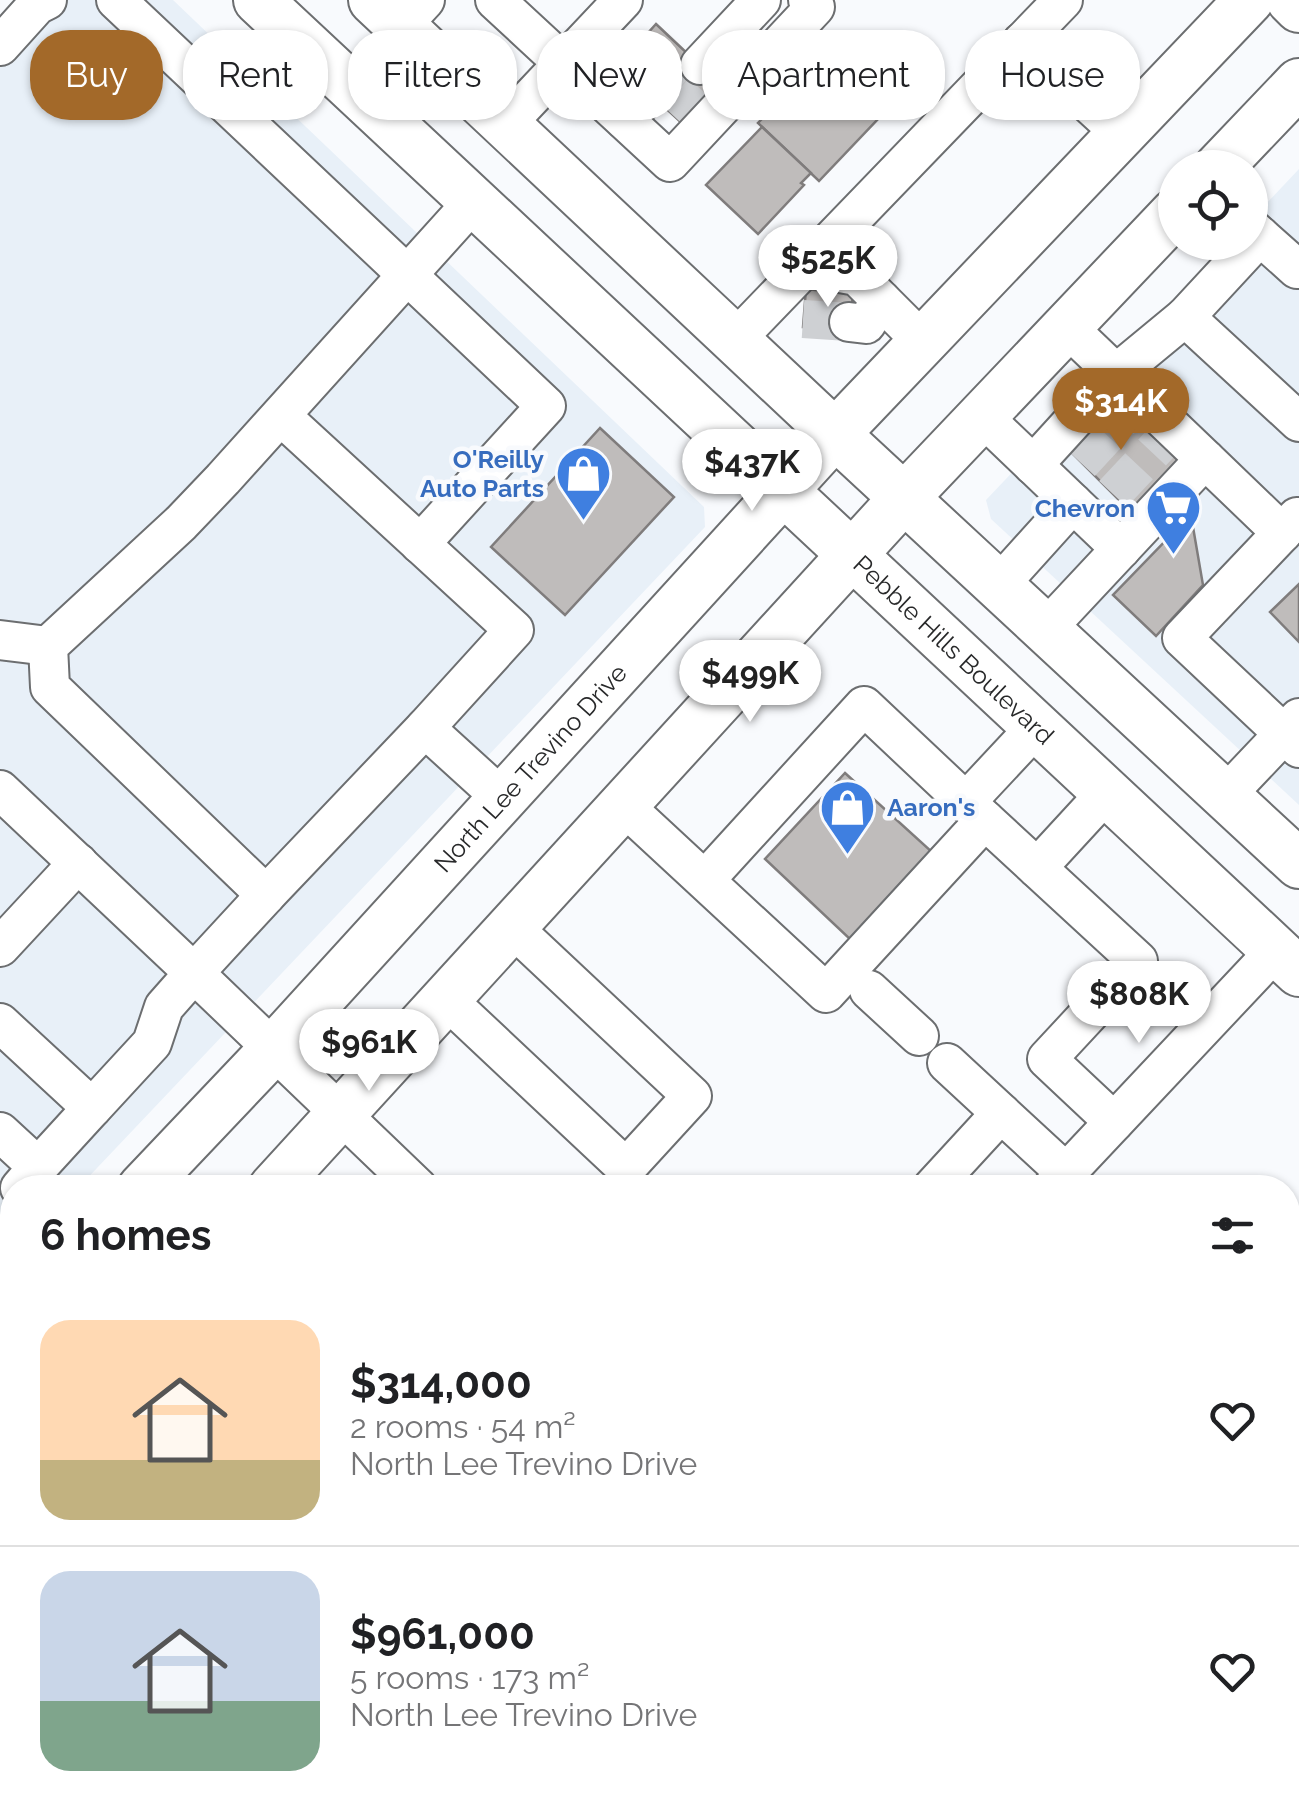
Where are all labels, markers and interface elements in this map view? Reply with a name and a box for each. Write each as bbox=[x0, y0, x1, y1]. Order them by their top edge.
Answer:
chip: Buy bbox=[30, 30, 163, 120]
chip: Rent bbox=[183, 30, 328, 120]
chip: Filters bbox=[348, 30, 517, 120]
chip: New bbox=[537, 30, 682, 120]
chip: Apartment bbox=[702, 30, 945, 120]
chip: House bbox=[965, 30, 1140, 120]
map controls bbox=[1158, 150, 1268, 260]
button: locate bbox=[1158, 150, 1268, 260]
pin: $525K bbox=[758, 225, 898, 310]
text: $525K bbox=[780, 239, 876, 276]
pin: $314K bbox=[1051, 368, 1191, 453]
text: $314K bbox=[1074, 382, 1168, 419]
pin: $437K bbox=[682, 429, 822, 514]
shop icon: O'Reilly Auto Parts bbox=[553, 443, 613, 522]
text: $437K bbox=[704, 443, 800, 480]
place label: O'Reilly Auto Parts bbox=[420, 444, 544, 503]
supermarket icon: Chevron bbox=[1144, 478, 1204, 557]
place label: Chevron bbox=[1035, 493, 1135, 523]
street label: Pebble Hills Boulevard bbox=[847, 549, 1060, 750]
pin: $499K bbox=[680, 640, 820, 725]
text: $499K bbox=[701, 654, 799, 691]
street label: North Lee Trevino Drive bbox=[428, 658, 633, 878]
shop icon: Aaron's bbox=[818, 777, 878, 856]
place label: Aaron's bbox=[887, 792, 975, 822]
pin: $808K bbox=[1069, 961, 1209, 1046]
text: $808K bbox=[1089, 975, 1189, 1012]
pin: $961K bbox=[299, 1009, 439, 1094]
text: $961K bbox=[321, 1023, 417, 1060]
icon: filters bbox=[1205, 1208, 1260, 1263]
text: 6 homes bbox=[40, 1211, 211, 1260]
text: $314,000 bbox=[350, 1359, 532, 1408]
icon: home bbox=[120, 1360, 240, 1480]
icon: heart bbox=[1205, 1393, 1260, 1448]
text: 2 rooms · 54 m² bbox=[350, 1408, 576, 1445]
text: North Lee Trevino Drive bbox=[350, 1445, 697, 1482]
text: $961,000 bbox=[350, 1610, 535, 1659]
icon: home bbox=[120, 1611, 240, 1731]
icon: heart bbox=[1205, 1644, 1260, 1699]
text: 5 rooms · 173 m² bbox=[350, 1659, 589, 1696]
text: North Lee Trevino Drive bbox=[350, 1696, 697, 1733]

